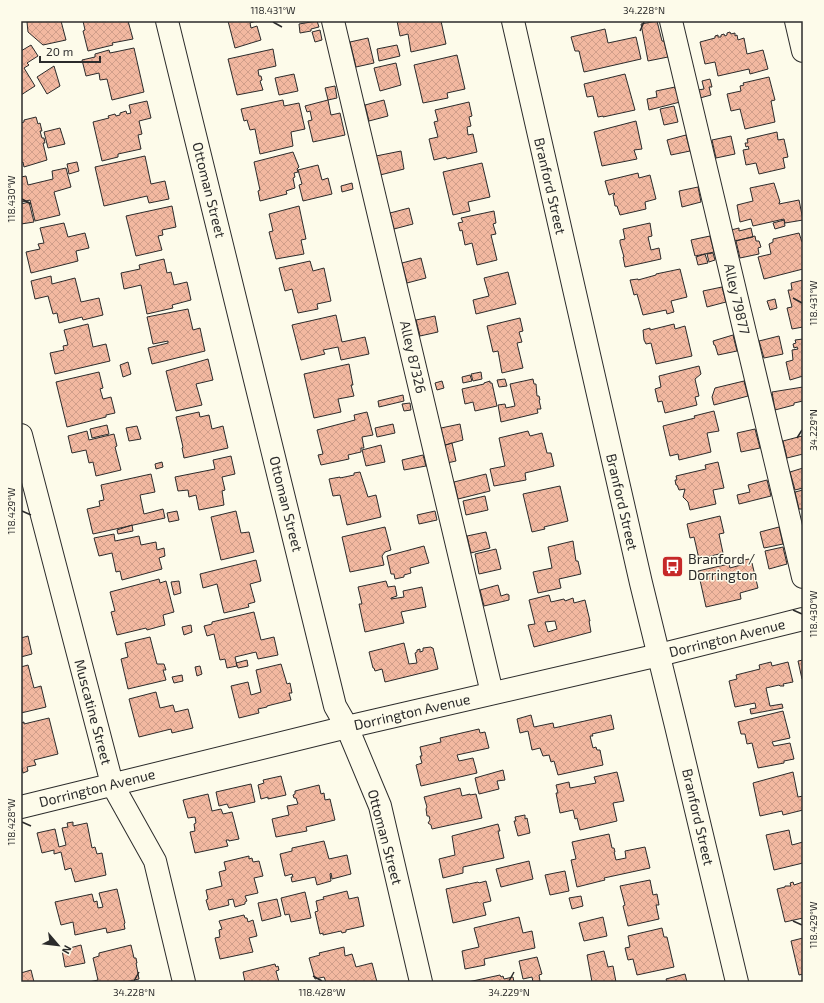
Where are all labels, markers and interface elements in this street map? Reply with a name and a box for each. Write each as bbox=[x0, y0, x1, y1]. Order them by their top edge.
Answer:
text: 118.431°W bbox=[250, 4, 296, 16]
text: 34.228°N bbox=[623, 4, 665, 16]
scale bar bbox=[40, 38, 100, 64]
text: 20 m bbox=[46, 44, 73, 58]
street label: Branford Street bbox=[531, 136, 570, 236]
street label: Ottoman Street bbox=[189, 140, 230, 240]
text: 118.430°W bbox=[5, 175, 17, 223]
street label: Alley 79877 bbox=[721, 262, 754, 336]
text: 118.431°W bbox=[807, 280, 819, 326]
street label: Alley 87326 bbox=[397, 319, 430, 395]
text: 34.229°N bbox=[807, 409, 819, 451]
street label: Branford Street bbox=[603, 452, 642, 552]
street label: Ottoman Street bbox=[266, 454, 307, 554]
text: 118.429°W bbox=[5, 487, 17, 534]
place label: Branford / Dorrington bbox=[688, 550, 757, 583]
bus stop icon: Branford / Dorrington bbox=[660, 554, 686, 580]
text: 118.430°W bbox=[807, 590, 819, 638]
street label: Dorrington Avenue bbox=[667, 615, 787, 660]
street label: Muscatine Street bbox=[71, 657, 116, 766]
street label: Dorrington Avenue bbox=[352, 690, 472, 733]
street label: Dorrington Avenue bbox=[37, 765, 157, 810]
street label: Branford Street bbox=[679, 767, 718, 867]
street label: Ottoman Street bbox=[365, 787, 406, 886]
text: 118.428°W bbox=[5, 798, 17, 846]
text: 118.429°W bbox=[807, 901, 819, 948]
north arrow bbox=[38, 925, 78, 965]
text: N bbox=[60, 943, 75, 957]
text: 34.228°N bbox=[113, 986, 155, 998]
text: 118.428°W bbox=[298, 986, 346, 998]
text: 34.229°N bbox=[488, 986, 530, 998]

